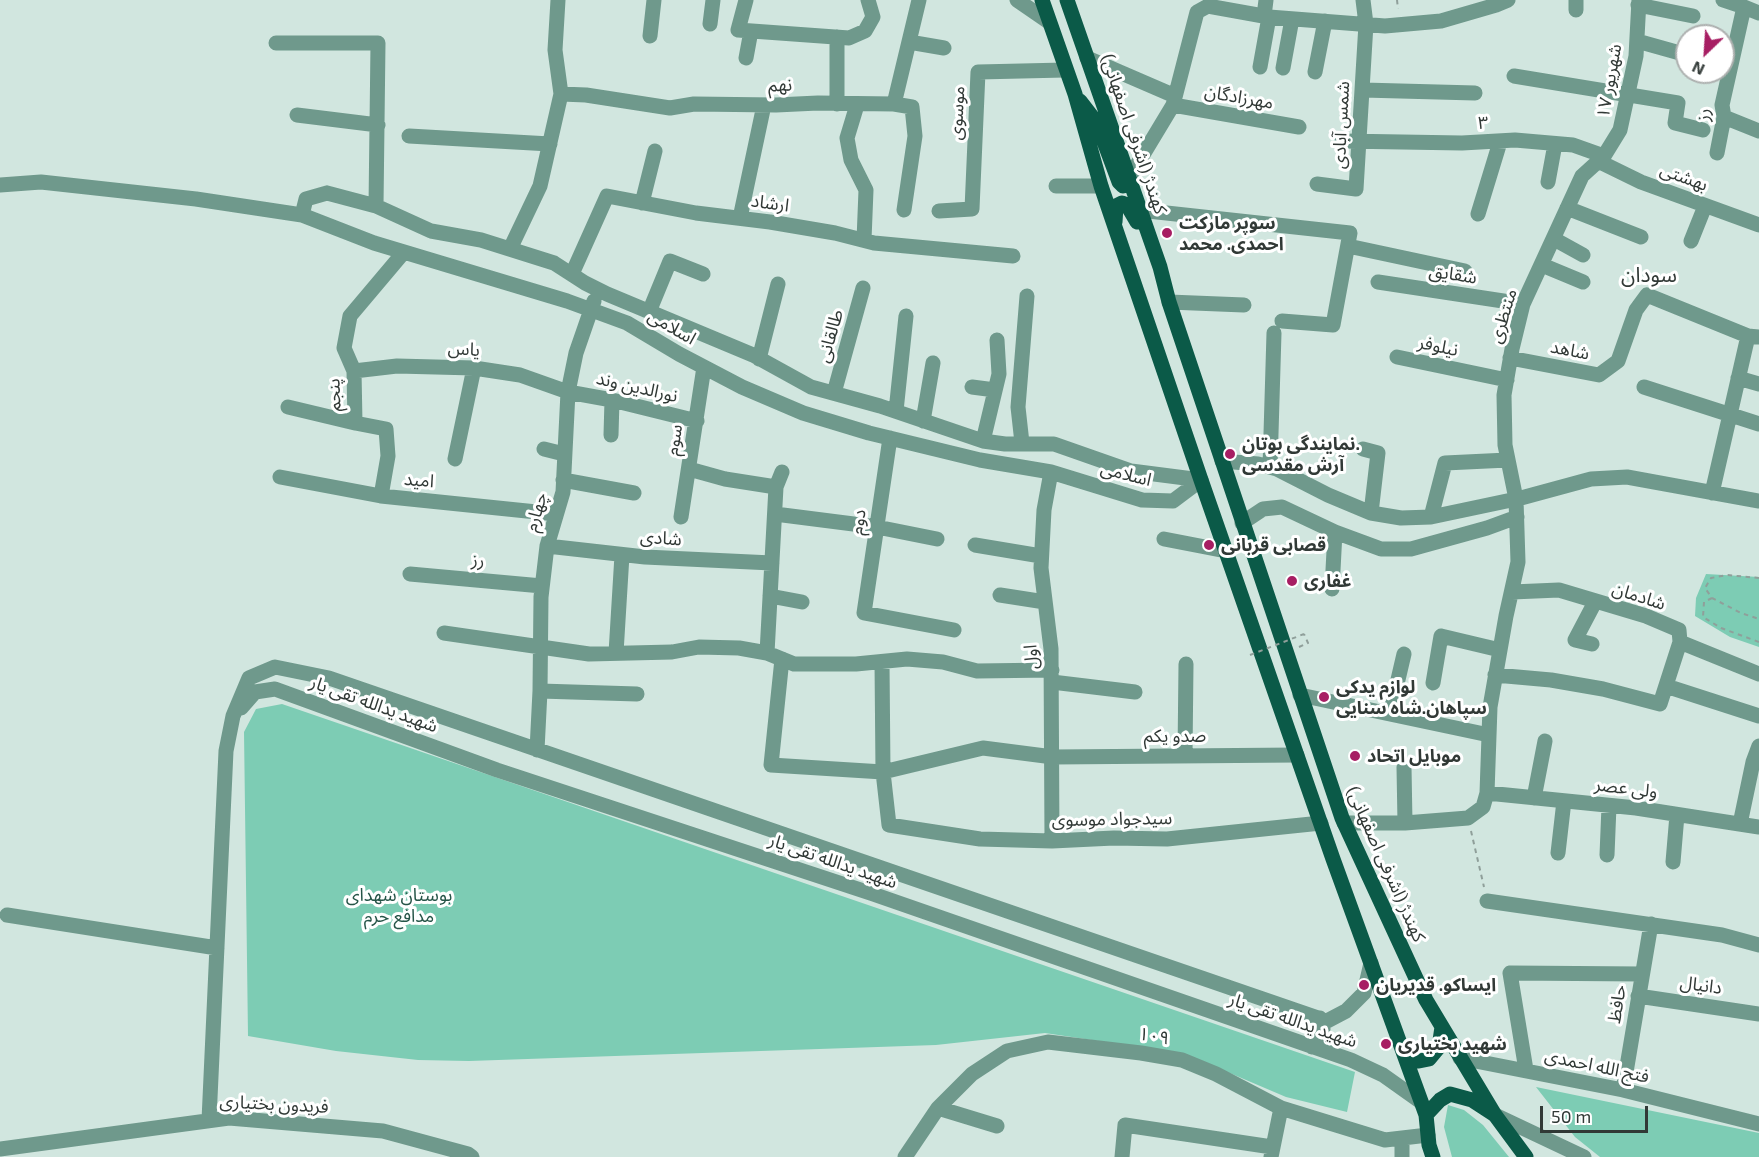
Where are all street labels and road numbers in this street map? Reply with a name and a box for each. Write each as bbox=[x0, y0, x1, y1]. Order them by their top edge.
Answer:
street label: ۱۷ شهریور bbox=[1592, 42, 1626, 120]
street label: کهندژ (اشرفی اصفهانی) bbox=[1096, 51, 1172, 217]
street label: نهم bbox=[768, 74, 792, 96]
street label: مهرزادگان bbox=[1203, 80, 1275, 114]
street label: شمس آبادی bbox=[1328, 81, 1354, 169]
street label: موسوی bbox=[945, 85, 969, 141]
street label: رز bbox=[1692, 108, 1714, 122]
street label: ۳ bbox=[1478, 112, 1488, 134]
street label: بهشتی bbox=[1657, 158, 1711, 196]
street label: ارشاد bbox=[750, 190, 790, 216]
street label: شقایق bbox=[1428, 260, 1478, 288]
street label: منتظری bbox=[1484, 286, 1522, 346]
street label: اسلامی bbox=[644, 305, 700, 349]
street label: طالقانی bbox=[812, 307, 848, 365]
street label: نیلوفر bbox=[1416, 331, 1460, 361]
street label: شاهد bbox=[1549, 336, 1591, 364]
street label: یاس bbox=[447, 337, 481, 361]
street label: نورالدین وند bbox=[594, 367, 680, 407]
street label: پنجم bbox=[323, 378, 345, 412]
street label: سوم bbox=[661, 423, 687, 457]
street label: اسلامی bbox=[1098, 457, 1154, 491]
street label: امید bbox=[403, 468, 435, 492]
street label: چهارم bbox=[520, 490, 552, 534]
street label: دوم bbox=[846, 508, 870, 536]
street label: شادی bbox=[639, 526, 683, 550]
street label: رز bbox=[470, 549, 486, 571]
street label: شادمان bbox=[1610, 577, 1668, 615]
street label: اول bbox=[1020, 644, 1042, 670]
street label: شهید یدالله تقی یار bbox=[307, 671, 441, 737]
street label: صدو یکم bbox=[1144, 725, 1206, 747]
street label: ولی عصر bbox=[1593, 773, 1659, 803]
street label: کهندژ (اشرفی اصفهانی) bbox=[1342, 783, 1430, 945]
street label: سیدجواد موسوی bbox=[1052, 807, 1172, 831]
street label: شهید یدالله تقی یار bbox=[766, 829, 900, 893]
street label: دانیال bbox=[1679, 971, 1723, 999]
street label: حافظ bbox=[1603, 983, 1631, 1025]
street label: شهید یدالله تقی یار bbox=[1226, 988, 1360, 1052]
street label: ۱۰۹ bbox=[1137, 1023, 1171, 1049]
street label: فتح الله احمدی bbox=[1543, 1044, 1651, 1088]
street label: فریدون بختیاری bbox=[219, 1090, 329, 1118]

